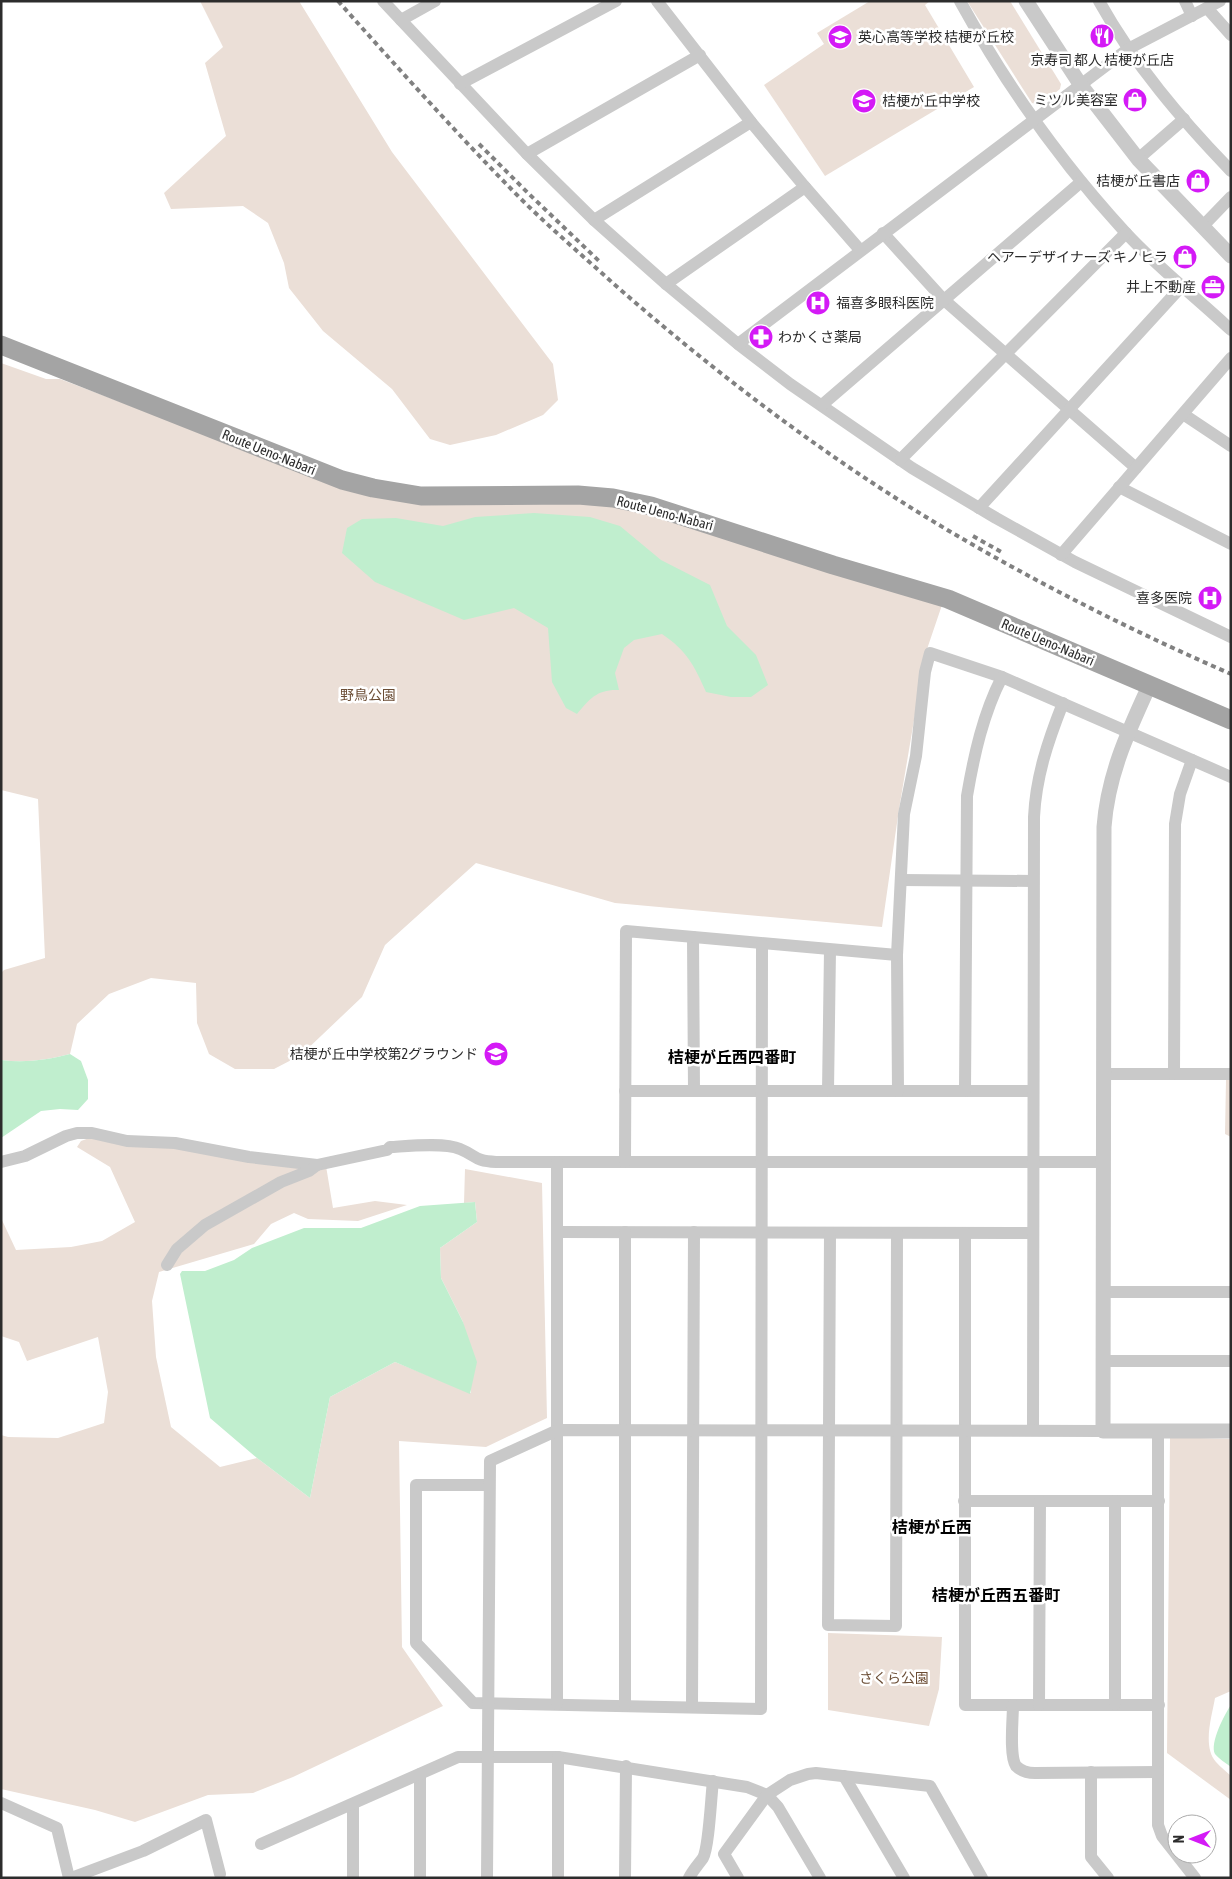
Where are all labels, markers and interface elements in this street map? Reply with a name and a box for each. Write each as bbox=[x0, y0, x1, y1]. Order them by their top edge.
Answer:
restaurant icon: 京寿司 都人 桔梗が丘店 bbox=[1089, 23, 1115, 49]
school or university icon: 英心高等学校 桔梗が丘校 bbox=[827, 24, 853, 50]
place label: 英心高等学校 桔梗が丘校 bbox=[858, 29, 1014, 45]
place label: 京寿司 都人 桔梗が丘店 bbox=[1030, 52, 1174, 68]
shop icon: ミツル美容室 bbox=[1122, 87, 1148, 113]
school or university icon: 桔梗が丘中学校 bbox=[851, 88, 877, 114]
place label: ミツル美容室 bbox=[1034, 92, 1118, 108]
place label: 桔梗が丘中学校 bbox=[882, 93, 980, 109]
shop icon: 桔梗が丘書店 bbox=[1185, 168, 1211, 194]
place label: 桔梗が丘書店 bbox=[1096, 173, 1180, 189]
shop icon: ヘアーデザイナーズ キノヒラ bbox=[1172, 244, 1198, 270]
place label: ヘアーデザイナーズ キノヒラ bbox=[987, 249, 1168, 265]
office icon: 井上不動産 bbox=[1200, 274, 1226, 300]
place label: 井上不動産 bbox=[1126, 279, 1196, 295]
hospital icon: 福喜多眼科医院 bbox=[805, 290, 831, 316]
place label: 福喜多眼科医院 bbox=[836, 295, 934, 311]
pharmacy icon: わかくさ薬局 bbox=[748, 324, 774, 350]
place label: わかくさ薬局 bbox=[778, 329, 862, 345]
street label: Route Ueno-Nabari bbox=[220, 426, 318, 478]
street label: Route Ueno-Nabari bbox=[615, 492, 715, 534]
hospital icon: 喜多医院 bbox=[1197, 585, 1223, 611]
place label: 喜多医院 bbox=[1136, 590, 1192, 606]
street label: Route Ueno-Nabari bbox=[999, 615, 1097, 669]
park label: 野鳥公園 bbox=[340, 687, 396, 703]
school or university icon: 桔梗が丘中学校第2グラウンド bbox=[483, 1041, 509, 1067]
place label: 桔梗が丘中学校第2グラウンド bbox=[289, 1046, 478, 1062]
district label: 桔梗が丘西四番町 bbox=[668, 1048, 796, 1066]
district label: 桔梗が丘西 bbox=[892, 1518, 972, 1536]
district label: 桔梗が丘西五番町 bbox=[932, 1586, 1060, 1604]
park label: さくら公園 bbox=[859, 1670, 929, 1686]
north arrow bbox=[1167, 1814, 1217, 1864]
text: N bbox=[1171, 1835, 1187, 1843]

